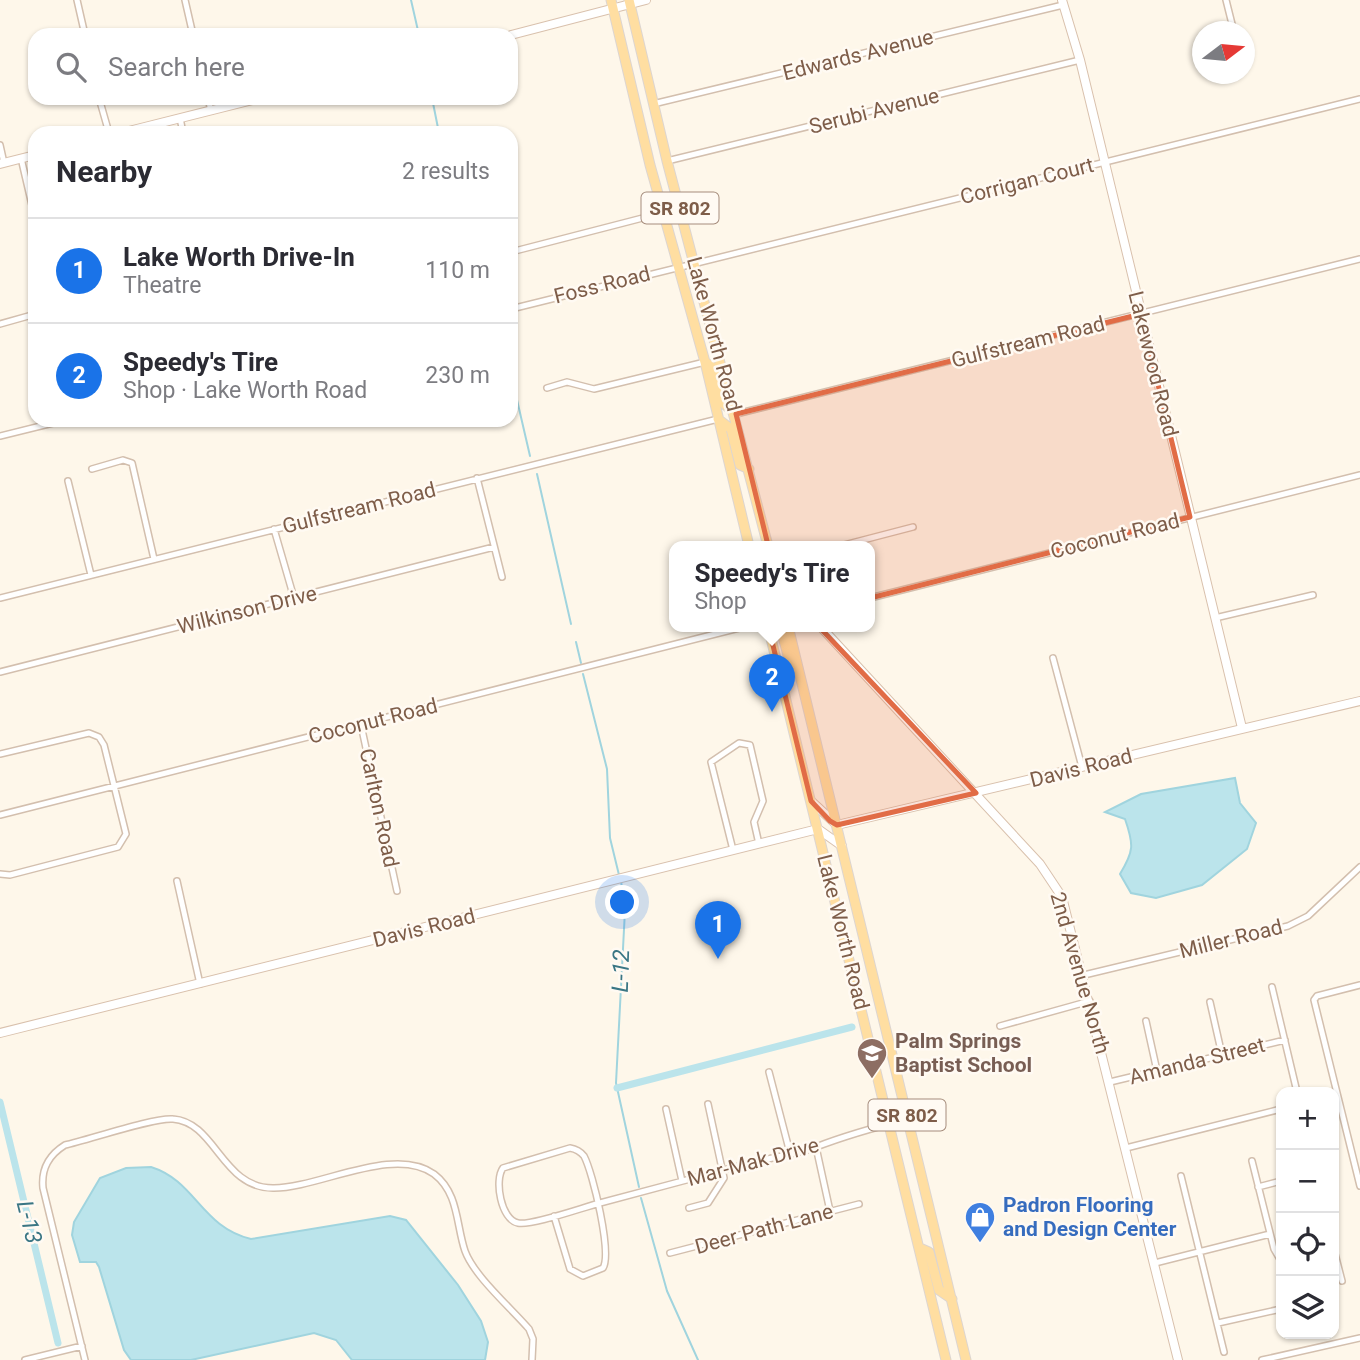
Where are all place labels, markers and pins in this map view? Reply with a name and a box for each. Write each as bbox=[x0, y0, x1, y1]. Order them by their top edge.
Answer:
pin: 2 bbox=[749, 654, 795, 712]
pin: 1 bbox=[695, 901, 741, 959]
place label: Palm Springs Baptist School bbox=[895, 1029, 1032, 1077]
school or university icon: Palm Springs Baptist School bbox=[855, 1036, 889, 1080]
place label: Padron Flooring and Design Center bbox=[1003, 1193, 1177, 1241]
shop icon: Padron Flooring and Design Center bbox=[963, 1200, 997, 1244]

